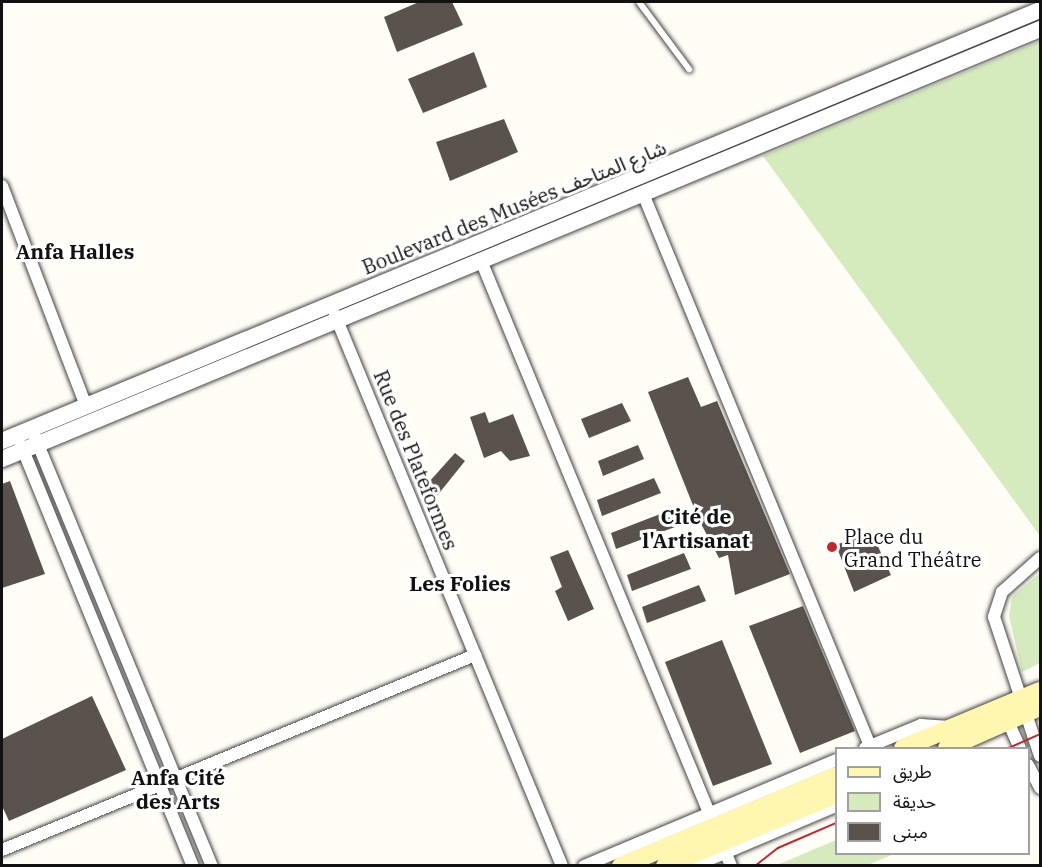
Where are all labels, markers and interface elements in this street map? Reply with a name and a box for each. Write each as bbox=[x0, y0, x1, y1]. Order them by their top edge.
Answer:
street label: Boulevard des Musées شارع المتاحف bbox=[359, 135, 669, 279]
district label: Anfa Halles bbox=[16, 238, 134, 264]
street label: Rue des Plateformes bbox=[369, 367, 463, 553]
district label: Cité de l'Artisanat bbox=[642, 503, 750, 553]
place label: Place du Grand Théâtre bbox=[844, 524, 982, 571]
marker: Place du Grand Théâtre bbox=[825, 540, 839, 554]
district label: Les Folies bbox=[409, 570, 511, 596]
legend bbox=[835, 747, 1030, 855]
text: طريق bbox=[893, 760, 932, 783]
district label: Anfa Cité des Arts bbox=[131, 764, 225, 814]
text: حديقة bbox=[893, 790, 936, 813]
text: مبنى bbox=[893, 820, 928, 843]

